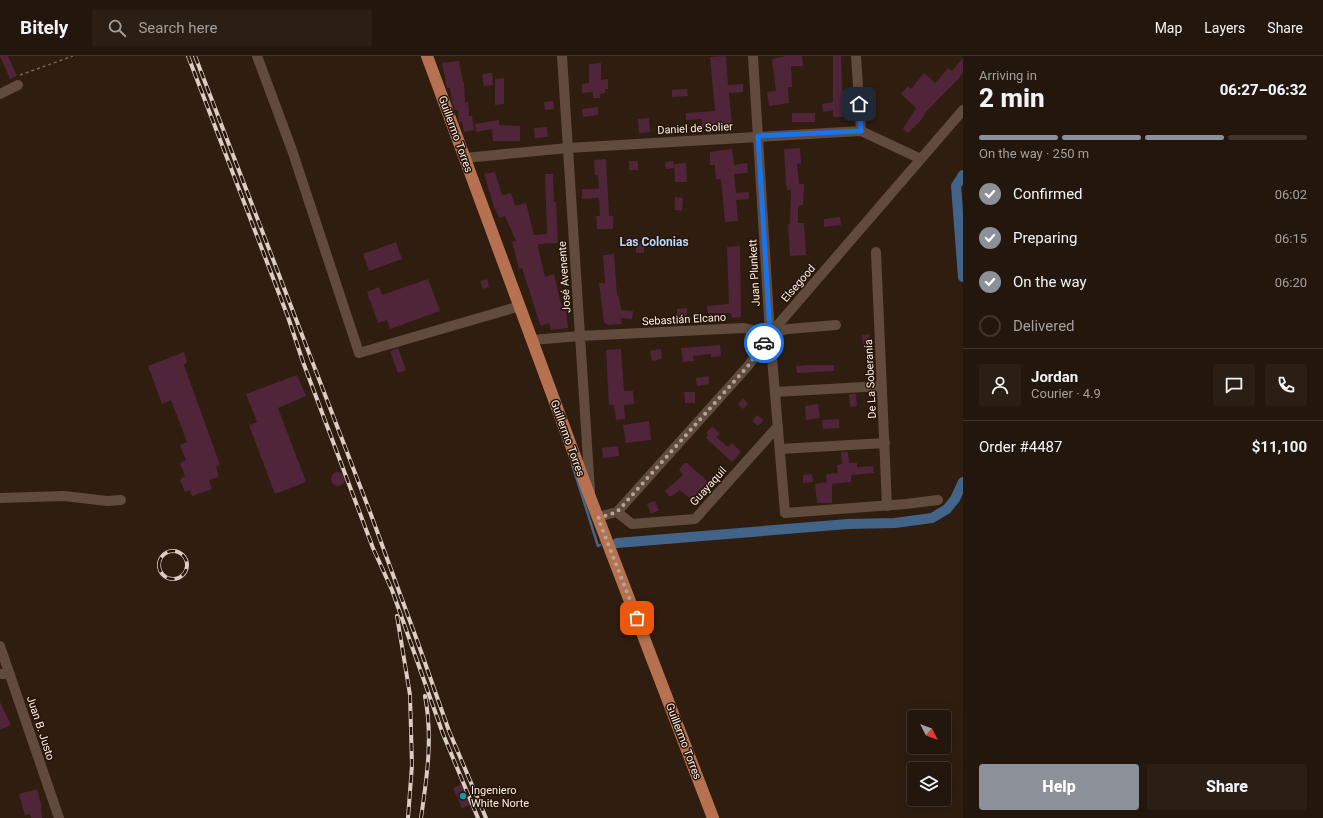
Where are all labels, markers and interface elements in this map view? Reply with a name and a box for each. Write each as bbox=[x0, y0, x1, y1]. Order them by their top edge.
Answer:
search box bbox=[92, 10, 372, 46]
text: Bitely bbox=[20, 16, 68, 39]
icon: search bbox=[106, 17, 128, 39]
text: Search here bbox=[138, 19, 217, 37]
text: Map bbox=[1155, 20, 1182, 36]
text: Layers bbox=[1204, 20, 1245, 36]
text: Share bbox=[1267, 20, 1303, 36]
text: Arriving in bbox=[979, 68, 1037, 83]
text: 06:27–06:32 bbox=[1220, 81, 1307, 99]
text: 2 min bbox=[979, 83, 1045, 113]
pin bbox=[842, 87, 876, 121]
icon: home bbox=[848, 93, 870, 115]
street label: Guillermo Torres bbox=[436, 94, 476, 175]
street label: Daniel de Solier bbox=[657, 120, 733, 137]
text: On the way · 250 m bbox=[979, 146, 1089, 161]
icon: check bbox=[979, 183, 1001, 205]
text: Confirmed bbox=[1013, 185, 1083, 203]
text: 06:02 bbox=[1275, 187, 1307, 202]
icon: check bbox=[979, 227, 1001, 249]
text: Preparing bbox=[1013, 229, 1077, 247]
text: 06:15 bbox=[1275, 231, 1307, 246]
district label: Las Colonias bbox=[619, 235, 689, 249]
street label: Juan Plunkett bbox=[746, 239, 763, 307]
street label: José Avenente bbox=[555, 240, 573, 313]
street label: Elsegood bbox=[779, 262, 818, 305]
icon: check bbox=[979, 271, 1001, 293]
text: On the way bbox=[1013, 273, 1087, 291]
text: 06:20 bbox=[1275, 275, 1307, 290]
street label: Sebastián Elcano bbox=[642, 311, 726, 328]
text: Delivered bbox=[1013, 317, 1075, 335]
courier bbox=[744, 323, 784, 363]
icon: car bbox=[753, 332, 775, 354]
street label: De La Soberanía bbox=[862, 339, 879, 419]
button: person bbox=[979, 364, 1021, 406]
button: chat bbox=[1213, 364, 1255, 406]
button: phone bbox=[1265, 364, 1307, 406]
text: Jordan bbox=[1031, 368, 1078, 386]
text: Courier · 4.9 bbox=[1031, 386, 1101, 401]
street label: Guillermo Torres bbox=[548, 398, 588, 479]
text: Order #4487 bbox=[979, 438, 1062, 456]
text: $11,100 bbox=[1252, 438, 1307, 456]
street label: Guayaquil bbox=[687, 464, 729, 509]
pin bbox=[620, 601, 654, 635]
icon: bag bbox=[626, 607, 648, 629]
street label: Juan B. Justo bbox=[24, 694, 57, 762]
street label: Guillermo Torres bbox=[663, 701, 704, 781]
north arrow bbox=[907, 710, 951, 754]
map controls bbox=[907, 710, 951, 806]
button: layers bbox=[907, 762, 951, 806]
button: Help bbox=[979, 764, 1139, 810]
button: Share bbox=[1147, 764, 1307, 810]
place label: Ingeniero White Norte bbox=[471, 784, 529, 810]
marker: Ingeniero White Norte bbox=[458, 791, 468, 801]

